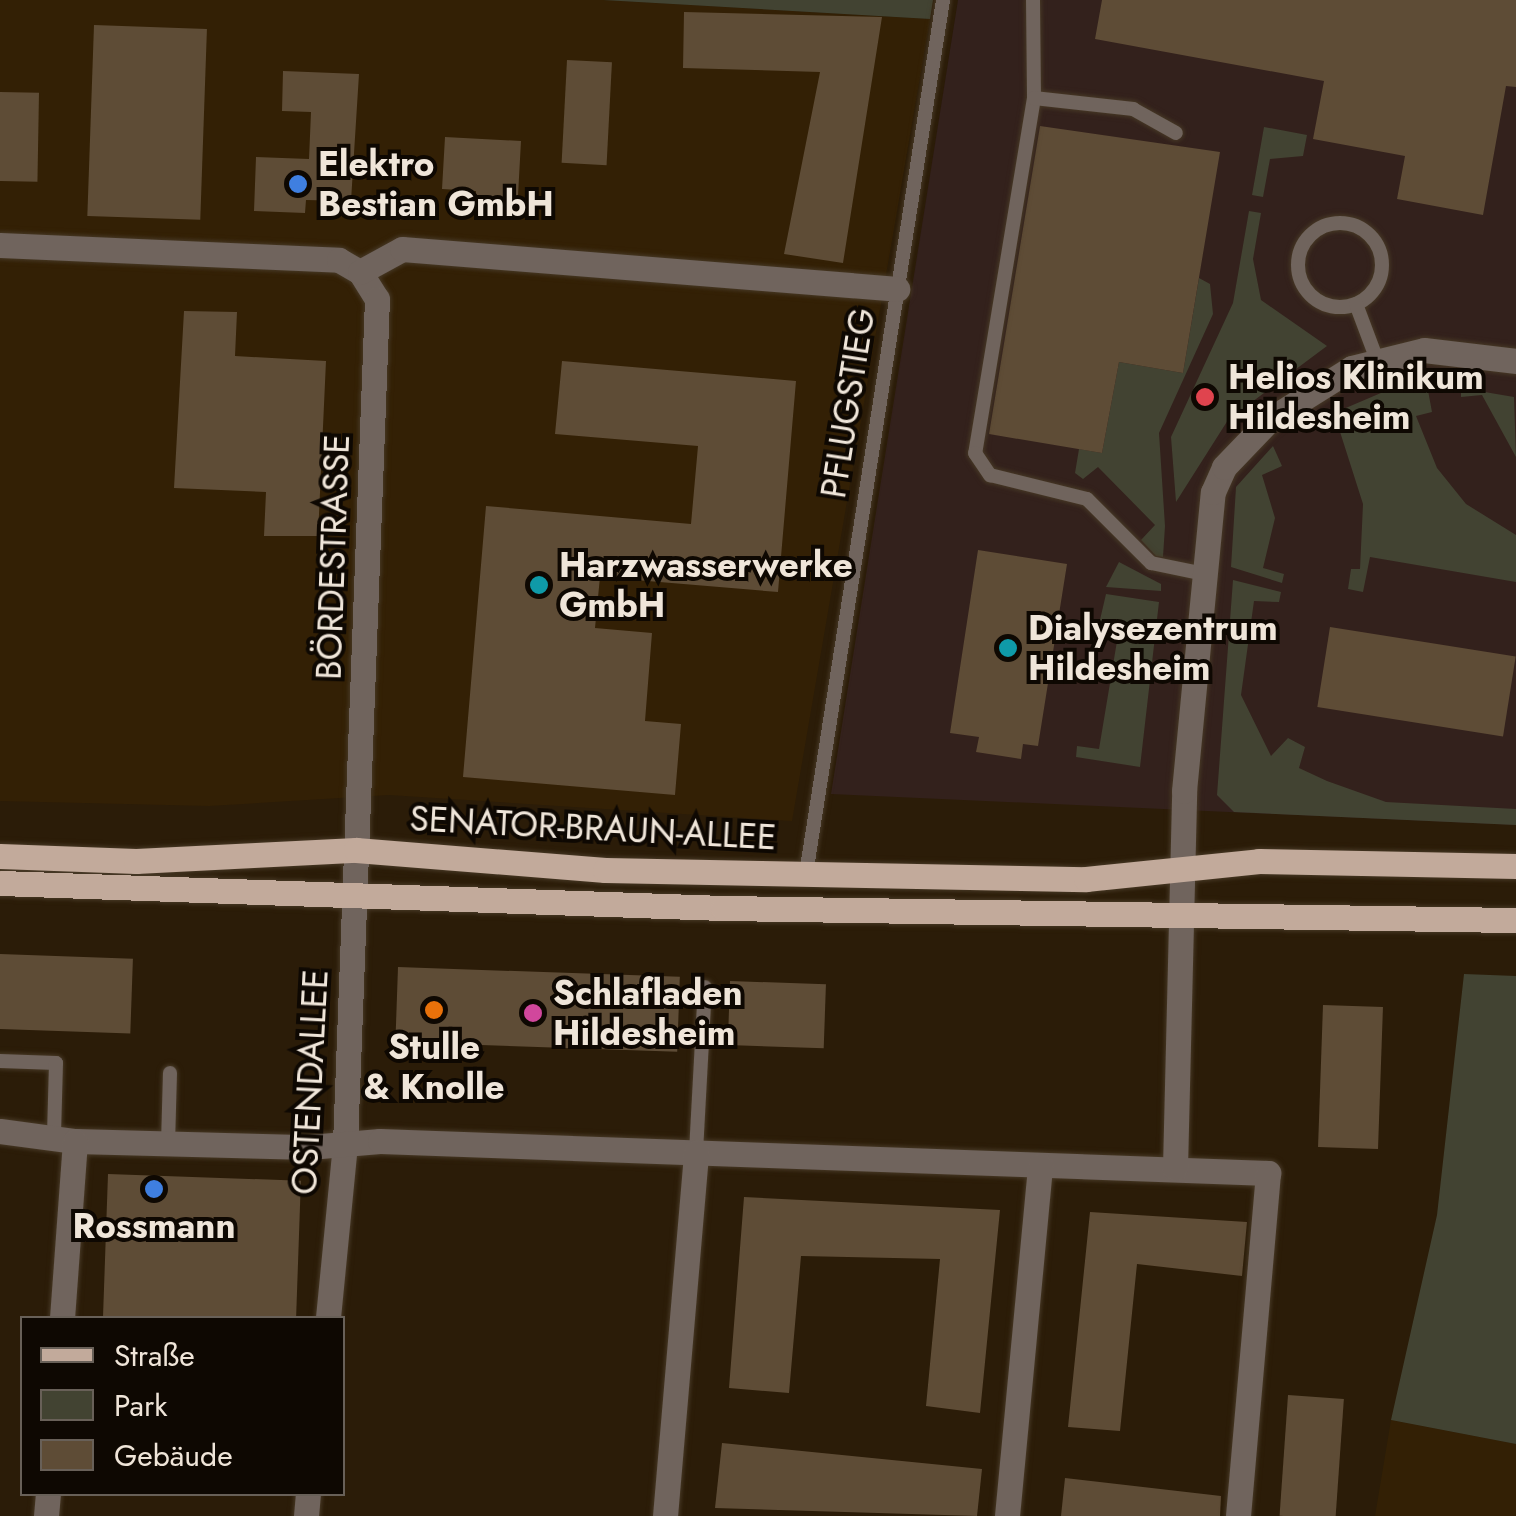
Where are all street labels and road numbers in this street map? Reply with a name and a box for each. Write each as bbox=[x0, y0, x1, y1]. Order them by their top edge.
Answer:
street label: PFLUGSTIEG bbox=[812, 305, 884, 501]
street label: BÖRDESTRASSE bbox=[308, 434, 358, 680]
street label: SENATOR-BRAUN-ALLEE bbox=[409, 797, 777, 859]
street label: OSTENDALLEE bbox=[283, 968, 337, 1196]

